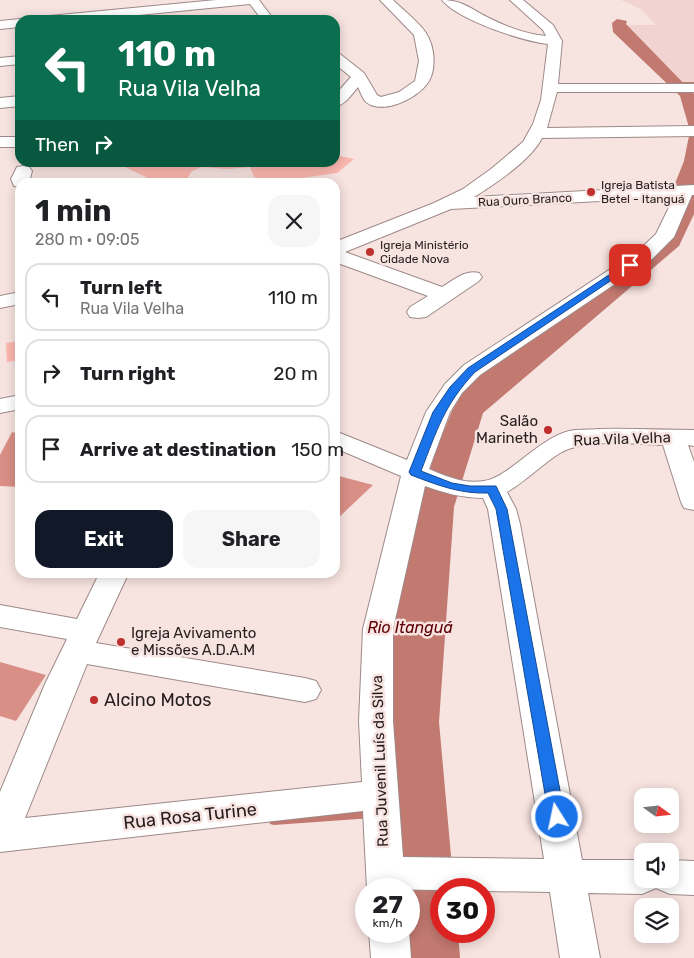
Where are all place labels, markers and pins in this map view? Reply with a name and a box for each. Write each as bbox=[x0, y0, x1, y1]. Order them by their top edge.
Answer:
place label: Igreja Batista Betel - Itanguá bbox=[601, 178, 685, 206]
marker: Igreja Batista Betel - Itanguá bbox=[585, 186, 597, 198]
place label: Igreja Ministério Cidade Nova bbox=[380, 238, 469, 266]
pin bbox=[609, 244, 651, 286]
marker: Igreja Ministério Cidade Nova bbox=[364, 246, 376, 258]
place label: Salão Marineth bbox=[476, 412, 538, 447]
marker: Salão Marineth bbox=[542, 424, 554, 436]
place label: Igreja Avivamento e Missões A.D.A.M bbox=[131, 624, 256, 659]
marker: Igreja Avivamento e Missões A.D.A.M bbox=[115, 636, 127, 648]
place label: Alcino Motos bbox=[104, 689, 211, 711]
marker: Alcino Motos bbox=[88, 694, 100, 706]

